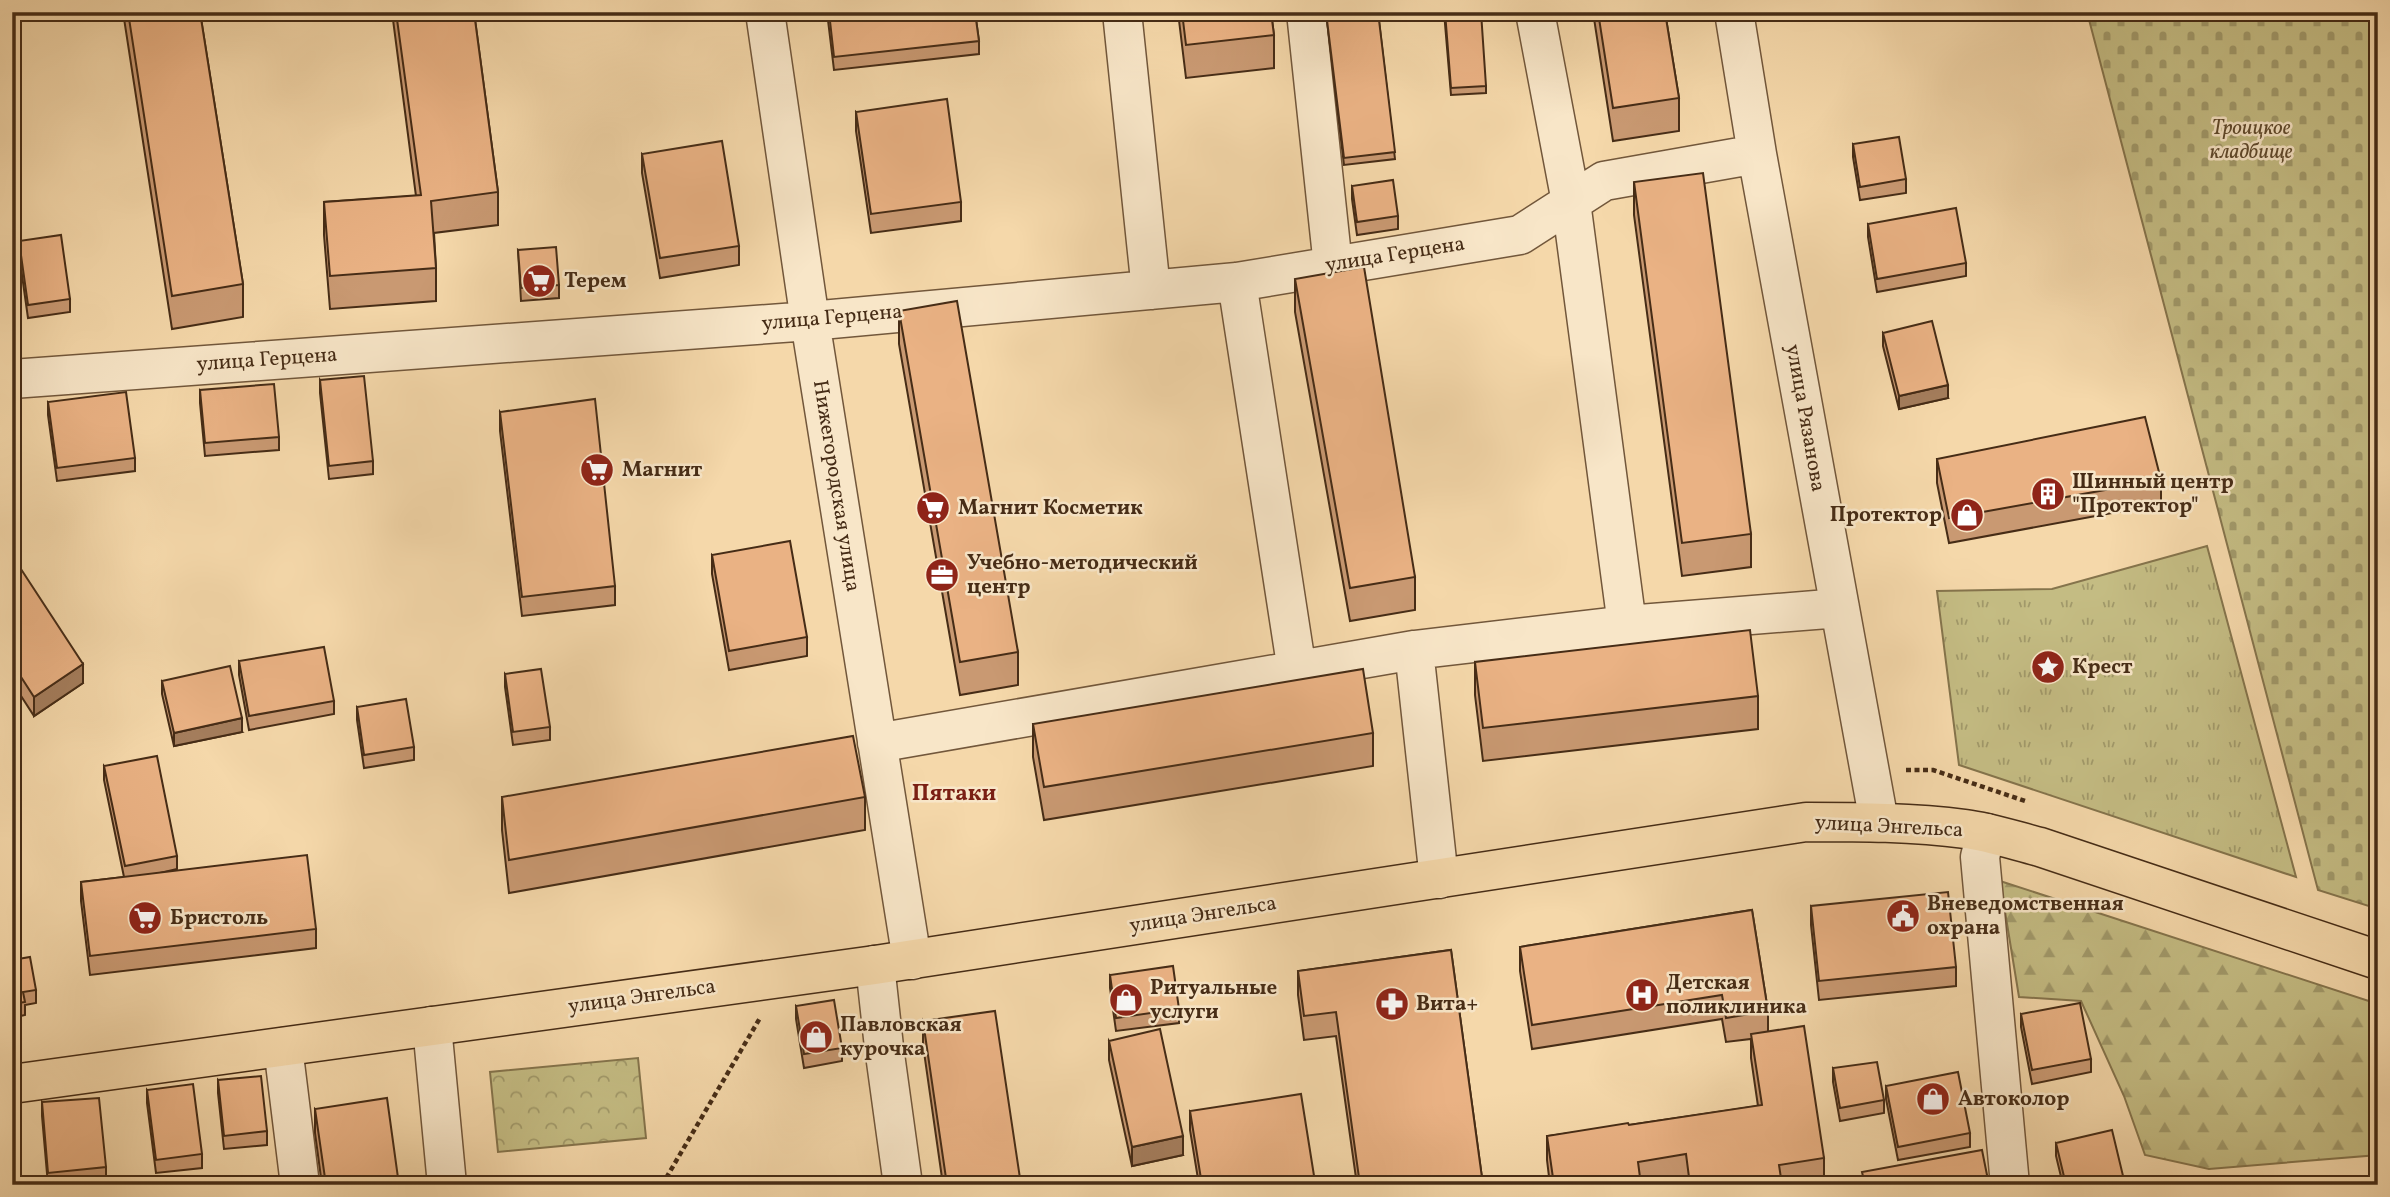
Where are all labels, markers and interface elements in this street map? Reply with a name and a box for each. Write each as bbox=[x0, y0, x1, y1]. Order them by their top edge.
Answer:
park label: Троицкое кладбище bbox=[2210, 114, 2293, 167]
street label: улица Герцена bbox=[1323, 230, 1467, 280]
supermarket icon: Терем bbox=[520, 262, 558, 300]
place label: Терем bbox=[564, 267, 627, 296]
street label: улица Герцена bbox=[760, 297, 904, 339]
street label: улица Герцена bbox=[196, 341, 338, 379]
street label: улица Рязанова bbox=[1778, 342, 1832, 494]
street label: Нижегородская улица bbox=[805, 378, 867, 594]
supermarket icon: Магнит bbox=[578, 451, 616, 489]
place label: Магнит bbox=[622, 456, 703, 485]
place label: Шинный центр "Протектор" bbox=[2072, 468, 2234, 521]
building icon: Шинный центр "Протектор" bbox=[2029, 475, 2067, 513]
supermarket icon: Магнит Косметик bbox=[914, 489, 952, 527]
place label: Магнит Косметик bbox=[958, 494, 1143, 523]
shop icon: Протектор bbox=[1948, 496, 1986, 534]
place label: Протектор bbox=[1830, 501, 1942, 530]
place label: Учебно-методический центр bbox=[967, 549, 1198, 602]
office icon: Учебно-методический центр bbox=[923, 556, 961, 594]
place icon: Крест bbox=[2029, 648, 2067, 686]
place label: Крест bbox=[2072, 653, 2133, 682]
district label: Пятаки bbox=[912, 778, 996, 810]
street label: улица Энгельса bbox=[1814, 809, 1964, 845]
street label: улица Энгельса bbox=[1127, 889, 1279, 941]
place label: Вневедомственная охрана bbox=[1927, 890, 2124, 943]
public building icon: Вневедомственная охрана bbox=[1884, 897, 1922, 935]
supermarket icon: Бристоль bbox=[126, 899, 164, 937]
place label: Бристоль bbox=[170, 904, 268, 933]
place label: Детская поликлиника bbox=[1666, 969, 1807, 1022]
street label: улица Энгельса bbox=[566, 972, 718, 1022]
place label: Ритуальные услуги bbox=[1150, 974, 1277, 1027]
hospital icon: Детская поликлиника bbox=[1623, 976, 1661, 1014]
shop icon: Ритуальные услуги bbox=[1107, 981, 1145, 1019]
pharmacy icon: Вита+ bbox=[1373, 985, 1411, 1023]
place label: Вита+ bbox=[1416, 990, 1478, 1019]
place label: Павловская курочка bbox=[840, 1011, 962, 1064]
shop icon: Павловская курочка bbox=[797, 1018, 835, 1056]
shop icon: Автоколор bbox=[1914, 1080, 1952, 1118]
place label: Автоколор bbox=[1958, 1085, 2069, 1114]

